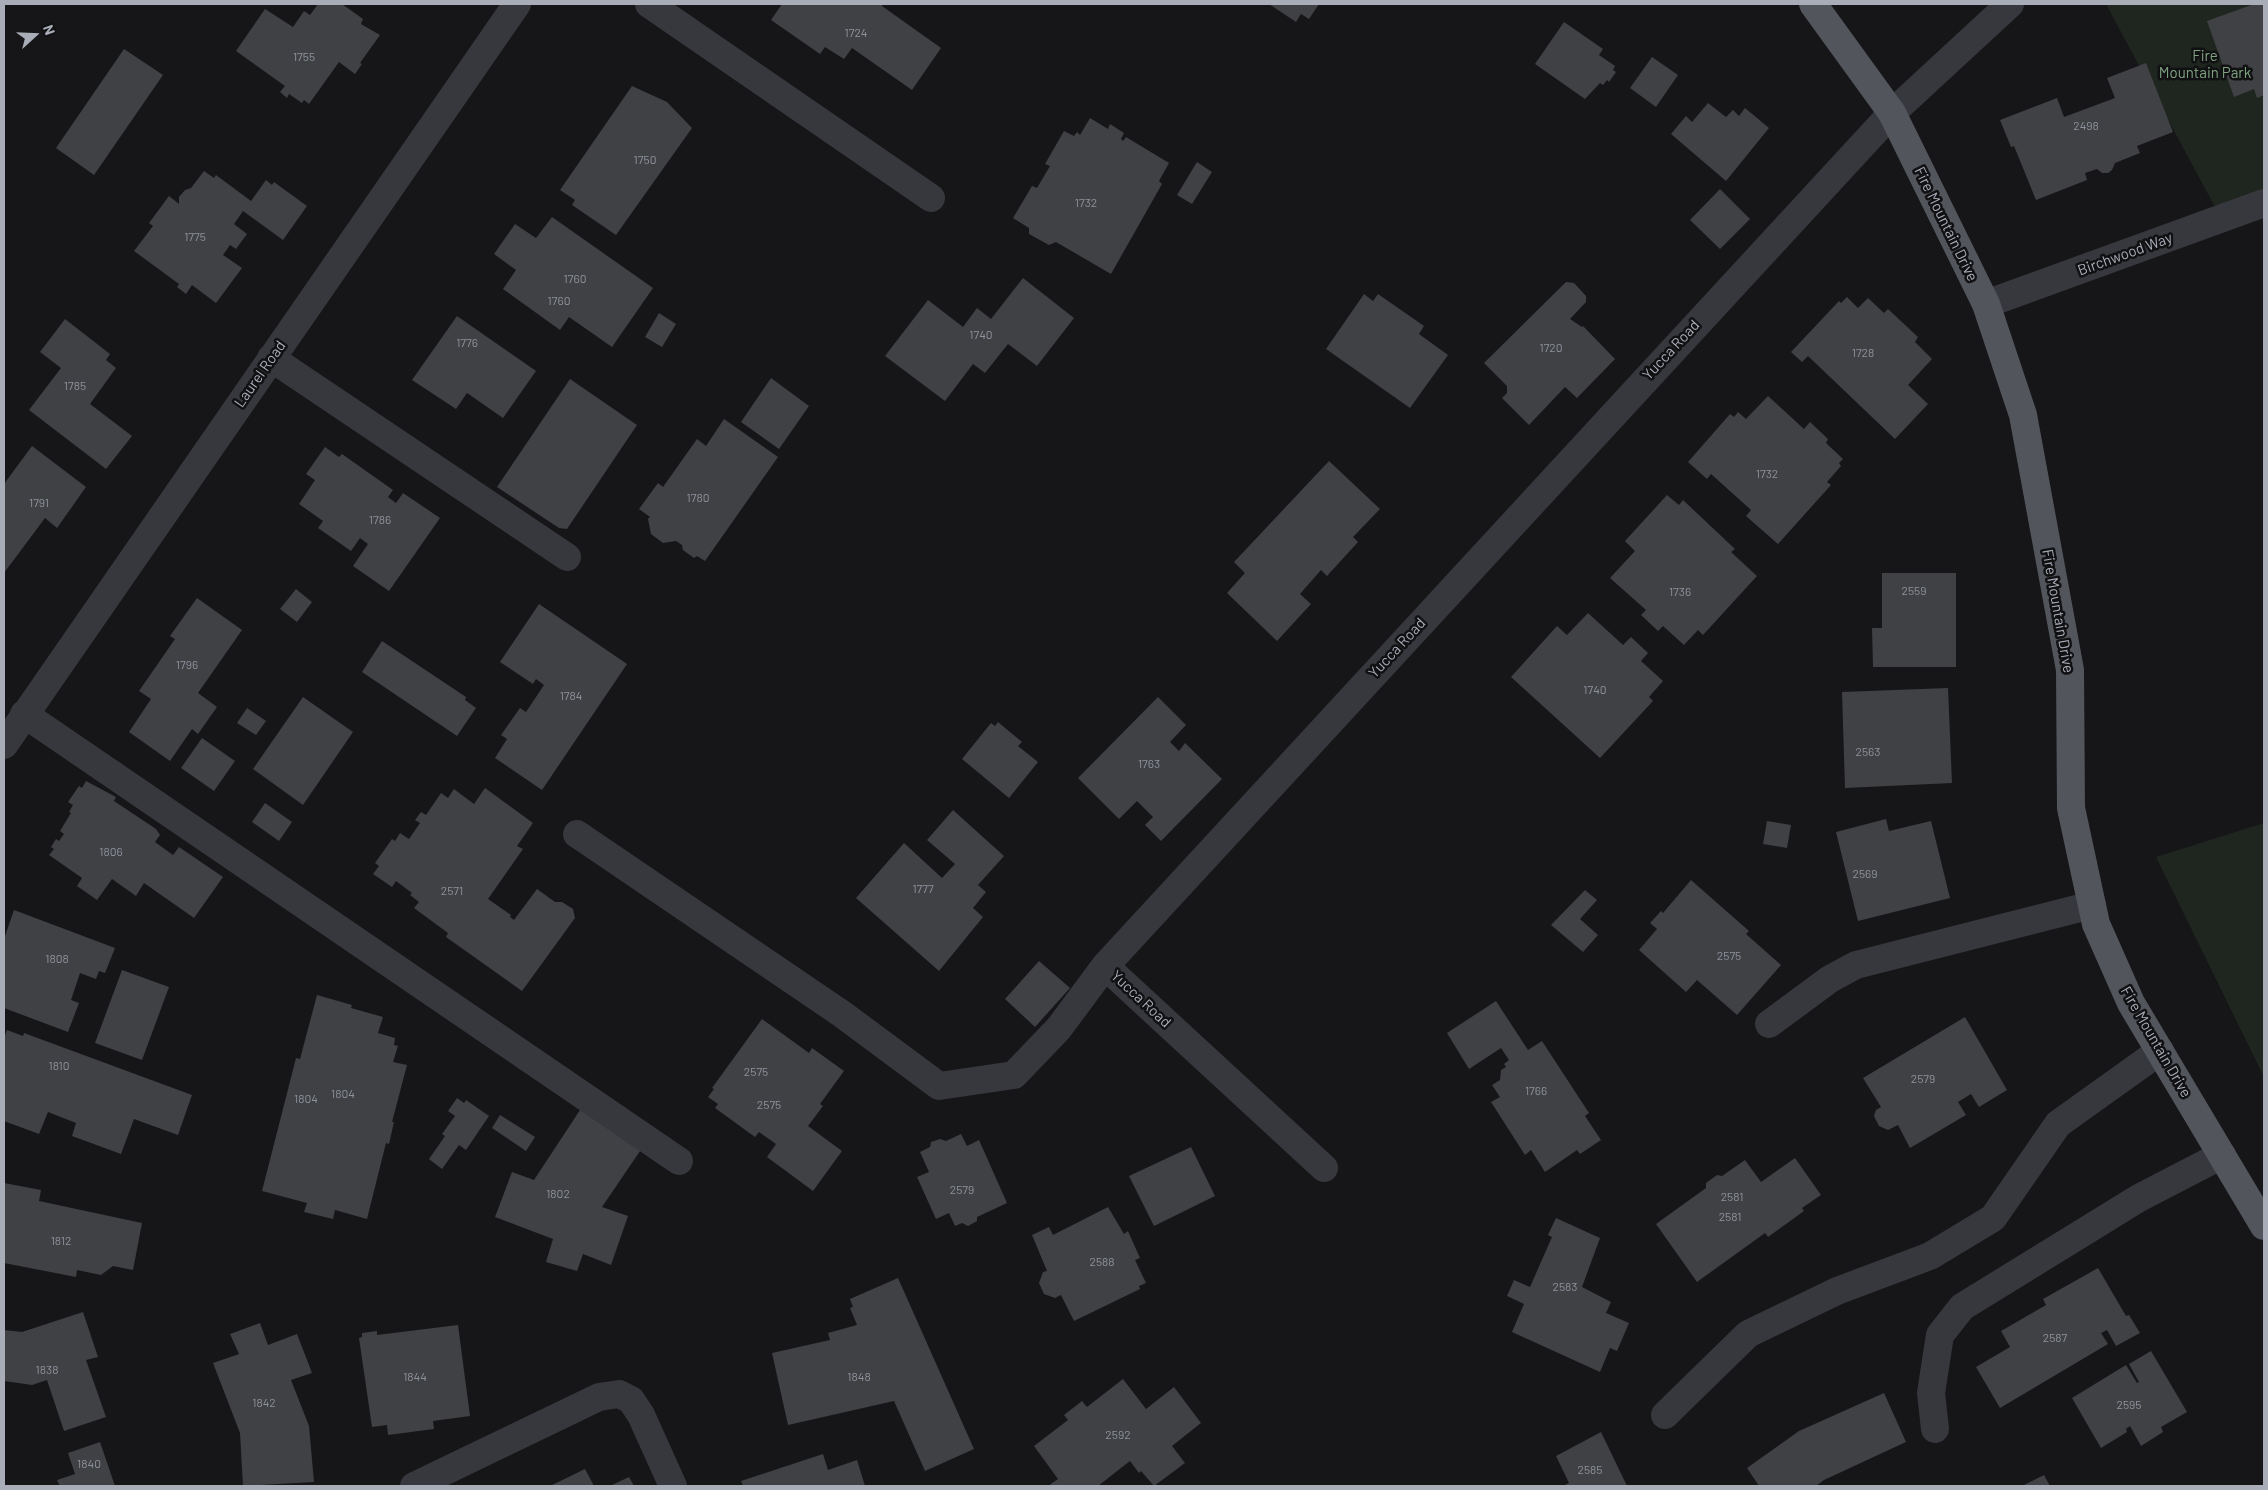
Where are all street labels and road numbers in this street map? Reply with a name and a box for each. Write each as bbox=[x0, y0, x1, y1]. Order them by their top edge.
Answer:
street label: Fire Mountain Drive bbox=[1910, 164, 1982, 284]
street label: Birchwood Way bbox=[2075, 229, 2175, 279]
street label: Yucca Road bbox=[1639, 316, 1703, 384]
street label: Laurel Road bbox=[230, 337, 290, 411]
street label: Fire Mountain Drive bbox=[2038, 548, 2078, 674]
street label: Yucca Road bbox=[1365, 614, 1429, 682]
street label: Yucca Road bbox=[1107, 967, 1175, 1031]
street label: Fire Mountain Drive bbox=[2117, 983, 2195, 1101]

